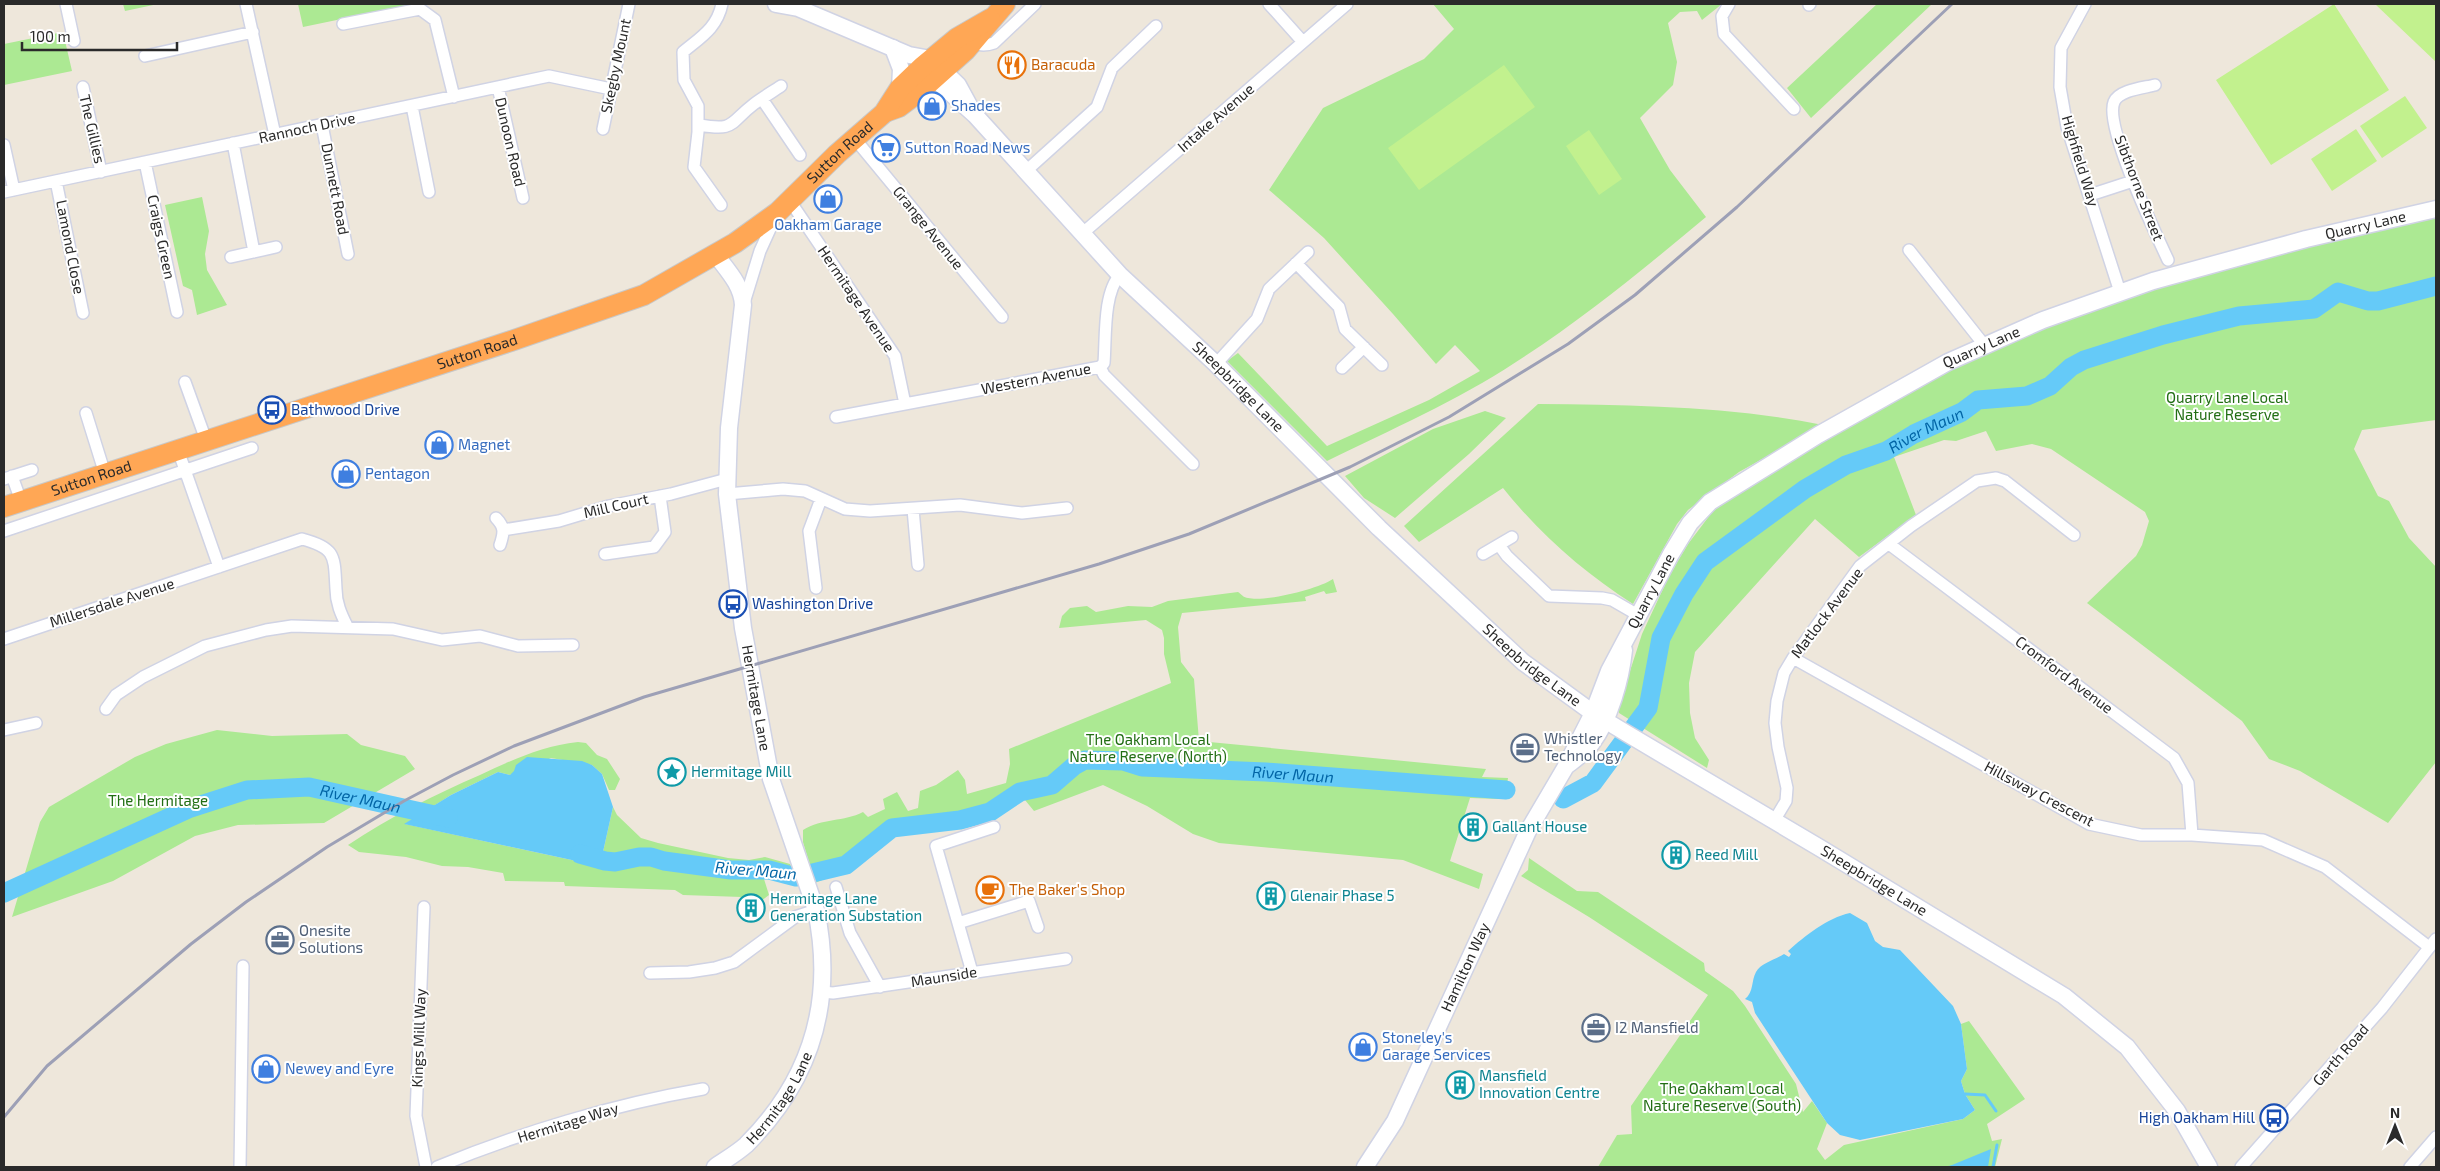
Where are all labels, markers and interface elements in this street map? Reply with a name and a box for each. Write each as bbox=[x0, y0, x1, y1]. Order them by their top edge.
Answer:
street label: Skegby Mount bbox=[596, 17, 634, 115]
scale bar bbox=[22, 20, 178, 52]
text: 100 m bbox=[30, 27, 71, 45]
restaurant icon: Baracuda bbox=[997, 50, 1027, 80]
place label: Baracuda bbox=[1031, 55, 1096, 73]
street label: Intake Avenue bbox=[1173, 79, 1257, 155]
shop icon: Shades bbox=[917, 91, 947, 121]
street label: The Gillies bbox=[76, 93, 110, 165]
street label: Dunoon Road bbox=[492, 95, 530, 188]
place label: Shades bbox=[951, 96, 1001, 114]
street label: Rannoch Drive bbox=[257, 108, 357, 146]
street label: Highfield Way bbox=[2059, 113, 2103, 209]
street label: Sutton Road bbox=[802, 117, 876, 187]
street label: Sibthorne Street bbox=[2112, 132, 2168, 243]
supermarket icon: Sutton Road News bbox=[871, 133, 901, 163]
place label: Sutton Road News bbox=[905, 138, 1030, 156]
street label: Dunnett Road bbox=[318, 141, 354, 236]
street label: Grange Avenue bbox=[890, 182, 968, 273]
shop icon: Oakham Garage bbox=[813, 184, 843, 214]
street label: Craigs Green bbox=[144, 193, 180, 281]
street label: Lamond Close bbox=[53, 198, 89, 295]
street label: Quarry Lane bbox=[2323, 206, 2408, 243]
place label: Oakham Garage bbox=[774, 215, 882, 233]
street label: Hermitage Avenue bbox=[815, 242, 899, 355]
street label: Quarry Lane bbox=[1939, 321, 2022, 372]
street label: Sutton Road bbox=[434, 329, 520, 373]
street label: Sheepbridge Lane bbox=[1189, 337, 1288, 435]
street label: Western Avenue bbox=[979, 359, 1092, 397]
park label: Quarry Lane Local Nature Reserve bbox=[2166, 388, 2289, 423]
bus stop icon: Bathwood Drive bbox=[257, 395, 287, 425]
place label: Bathwood Drive bbox=[291, 400, 400, 418]
water label: River Maun bbox=[1884, 403, 1966, 457]
shop icon: Magnet bbox=[424, 430, 454, 460]
place label: Magnet bbox=[458, 435, 511, 453]
street label: Sutton Road bbox=[49, 456, 134, 499]
shop icon: Pentagon bbox=[331, 459, 361, 489]
place label: Pentagon bbox=[365, 464, 430, 482]
street label: Mill Court bbox=[582, 489, 650, 521]
street label: Quarry Lane bbox=[1623, 550, 1678, 632]
street label: Matlock Avenue bbox=[1786, 564, 1866, 661]
street label: Millersdale Avenue bbox=[47, 573, 176, 631]
bus stop icon: Washington Drive bbox=[718, 589, 748, 619]
place label: Washington Drive bbox=[752, 594, 873, 612]
street label: Sheepbridge Lane bbox=[1480, 619, 1585, 709]
street label: Cromford Avenue bbox=[2012, 632, 2117, 717]
street label: Hermitage Lane bbox=[739, 643, 775, 752]
place label: Whistler Technology bbox=[1544, 729, 1622, 764]
park label: The Oakham Local Nature Reserve (North) bbox=[1069, 730, 1227, 765]
office icon: Whistler Technology bbox=[1510, 733, 1540, 763]
place icon: Hermitage Mill bbox=[657, 757, 687, 787]
street label: Hillsway Crescent bbox=[1982, 757, 2098, 830]
water label: River Maun bbox=[1252, 761, 1335, 786]
place label: Hermitage Mill bbox=[691, 762, 792, 780]
water label: River Maun bbox=[318, 780, 403, 816]
park label: The Hermitage bbox=[108, 791, 208, 809]
building icon: Gallant House bbox=[1458, 812, 1488, 842]
place label: Gallant House bbox=[1492, 817, 1587, 835]
building icon: Reed Mill bbox=[1661, 840, 1691, 870]
street label: Sheepbridge Lane bbox=[1818, 841, 1931, 919]
place label: Reed Mill bbox=[1695, 845, 1759, 863]
water label: River Maun bbox=[714, 856, 798, 883]
cafe icon: The Baker's Shop bbox=[975, 875, 1005, 905]
place label: The Baker's Shop bbox=[1009, 880, 1125, 898]
building icon: Glenair Phase 5 bbox=[1256, 881, 1286, 911]
place label: Glenair Phase 5 bbox=[1290, 886, 1395, 904]
place label: Hermitage Lane Generation Substation bbox=[770, 889, 922, 924]
building icon: Hermitage Lane Generation Substation bbox=[736, 893, 766, 923]
street label: Hamilton Way bbox=[1436, 920, 1493, 1014]
place label: Onesite Solutions bbox=[299, 921, 363, 956]
office icon: Onesite Solutions bbox=[265, 925, 295, 955]
street label: Maunside bbox=[910, 962, 978, 990]
street label: Kings Mill Way bbox=[407, 988, 429, 1088]
office icon: I2 Mansfield bbox=[1581, 1013, 1611, 1043]
place label: I2 Mansfield bbox=[1615, 1018, 1699, 1036]
street label: Garth Road bbox=[2309, 1020, 2372, 1089]
place label: Stoneley's Garage Services bbox=[1382, 1028, 1491, 1063]
shop icon: Stoneley's Garage Services bbox=[1348, 1032, 1378, 1062]
street label: Hermitage Lane bbox=[742, 1049, 815, 1147]
shop icon: Newey and Eyre bbox=[251, 1054, 281, 1084]
place label: Newey and Eyre bbox=[285, 1059, 394, 1077]
place label: Mansfield Innovation Centre bbox=[1479, 1066, 1600, 1101]
building icon: Mansfield Innovation Centre bbox=[1445, 1070, 1475, 1100]
park label: The Oakham Local Nature Reserve (South) bbox=[1643, 1079, 1801, 1114]
street label: Hermitage Way bbox=[515, 1098, 620, 1146]
north arrow bbox=[2370, 1101, 2420, 1151]
bus stop icon: High Oakham Hill bbox=[2259, 1103, 2289, 1133]
text: N bbox=[2390, 1104, 2400, 1121]
place label: High Oakham Hill bbox=[2139, 1108, 2256, 1126]

